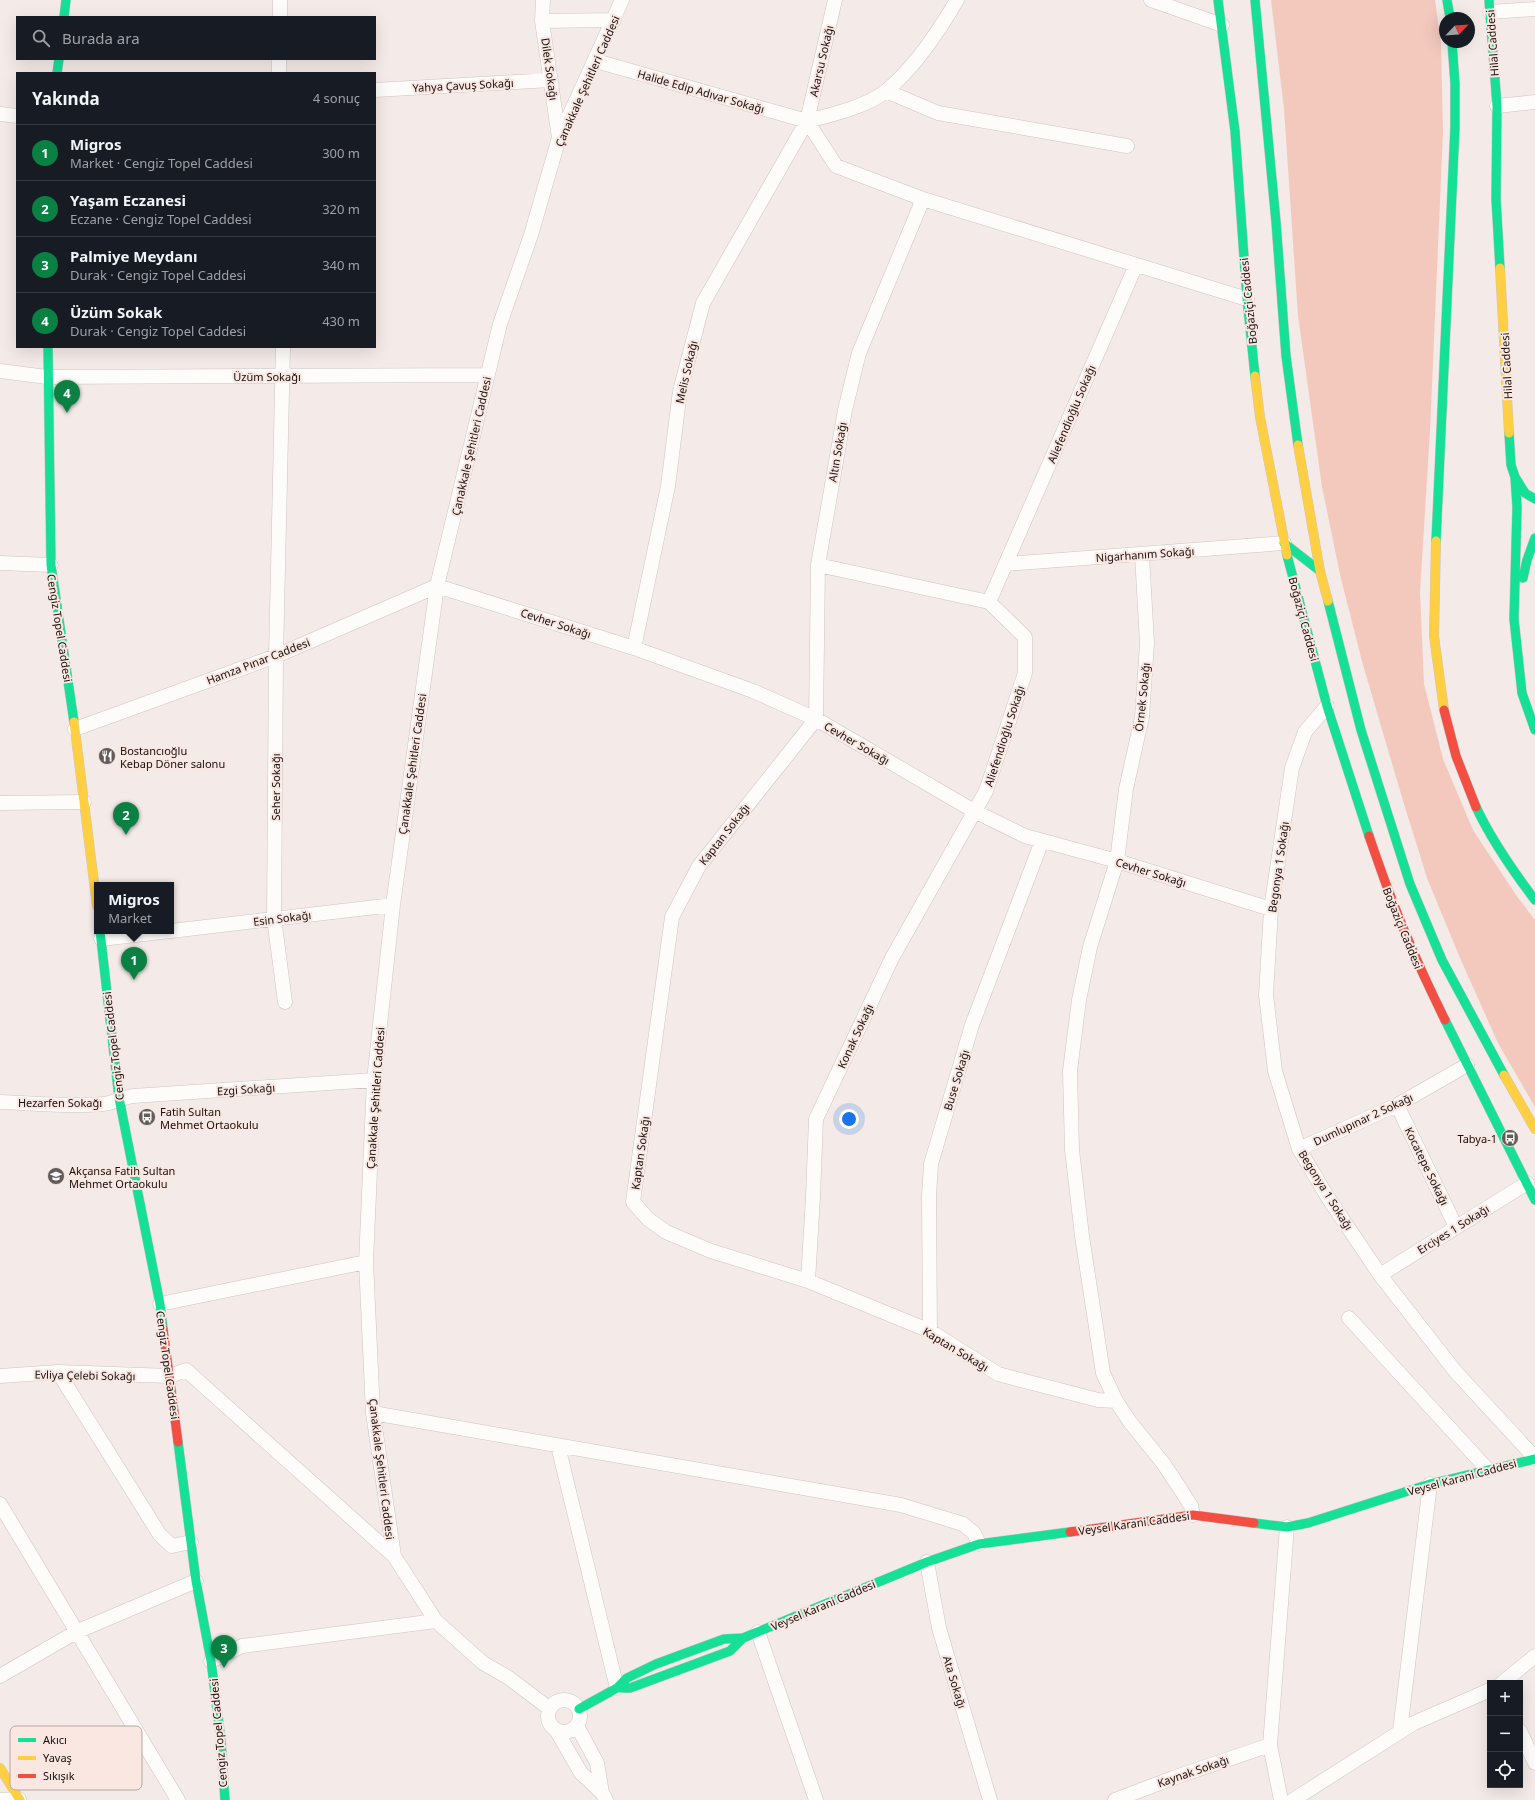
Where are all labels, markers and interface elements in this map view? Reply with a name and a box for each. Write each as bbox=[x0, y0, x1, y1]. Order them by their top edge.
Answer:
street label: Hilal Caddesi bbox=[1482, 9, 1502, 77]
north arrow bbox=[1439, 12, 1475, 48]
street label: Çanakkale Şehitleri Caddesi bbox=[551, 13, 623, 149]
search box bbox=[16, 16, 376, 60]
street label: Akarsu Sokağı bbox=[805, 24, 837, 98]
icon: search bbox=[30, 27, 52, 49]
text: Burada ara bbox=[62, 28, 140, 48]
street label: Dilek Sokağı bbox=[538, 37, 562, 101]
street label: Halide Edip Adıvar Sokağı bbox=[636, 66, 766, 116]
street label: Yahya Çavuş Sokağı bbox=[412, 75, 514, 95]
text: Yakında bbox=[32, 87, 100, 110]
text: 4 sonuç bbox=[313, 89, 360, 107]
text: Migros bbox=[70, 134, 121, 154]
text: 1 bbox=[41, 144, 49, 162]
text: 300 m bbox=[322, 144, 360, 162]
text: Market · Cengiz Topel Caddesi bbox=[70, 154, 253, 172]
text: Yaşam Eczanesi bbox=[70, 190, 186, 210]
text: 2 bbox=[41, 200, 49, 218]
text: 320 m bbox=[322, 200, 360, 218]
text: Eczane · Cengiz Topel Caddesi bbox=[70, 210, 252, 228]
text: Palmiye Meydanı bbox=[70, 246, 197, 266]
text: 3 bbox=[41, 256, 49, 274]
text: 340 m bbox=[322, 256, 360, 274]
street label: Boğaziçi Caddesi bbox=[1236, 257, 1260, 345]
text: Durak · Cengiz Topel Caddesi bbox=[70, 266, 246, 284]
text: Üzüm Sokak bbox=[70, 302, 162, 322]
text: 4 bbox=[41, 312, 49, 330]
text: 430 m bbox=[322, 312, 360, 330]
text: Durak · Cengiz Topel Caddesi bbox=[70, 322, 246, 340]
street label: Hilal Caddesi bbox=[1497, 332, 1515, 400]
street label: Melis Sokağı bbox=[671, 339, 701, 405]
street label: Aliefendioğlu Sokağı bbox=[1043, 362, 1099, 466]
street label: Üzüm Sokağı bbox=[233, 369, 301, 384]
street label: Çanakkale Şehitleri Caddesi bbox=[448, 375, 494, 517]
pin: 4 bbox=[54, 380, 80, 413]
street label: Altın Sokağı bbox=[824, 421, 850, 483]
street label: Nigarhanım Sokağı bbox=[1095, 543, 1195, 565]
street label: Cengiz Topel Caddesi bbox=[44, 573, 76, 683]
street label: Boğaziçi Caddesi bbox=[1286, 575, 1322, 663]
street label: Cevher Sokağı bbox=[519, 605, 593, 641]
street label: Hamza Pınar Caddesi bbox=[204, 634, 312, 688]
street label: Örnek Sokağı bbox=[1131, 662, 1153, 732]
street label: Aliefendioğlu Sokağı bbox=[981, 683, 1027, 789]
street label: Çanakkale Şehitleri Caddesi bbox=[395, 693, 429, 835]
street label: Cevher Sokağı bbox=[822, 718, 892, 768]
place label: Bostancıoğlu Kebap Döner salonu bbox=[120, 743, 225, 771]
restaurant icon: Bostancıoğlu Kebap Döner salonu bbox=[97, 746, 117, 766]
street label: Seher Sokağı bbox=[268, 754, 283, 821]
street label: Kaptan Sokağı bbox=[695, 800, 753, 868]
pin: 2 bbox=[113, 802, 139, 835]
street label: Begonya 1 Sokağı bbox=[1264, 821, 1292, 913]
street label: Cevher Sokağı bbox=[1114, 854, 1188, 890]
popup bbox=[94, 882, 174, 934]
street label: Boğaziçi Caddesi bbox=[1380, 885, 1426, 971]
text: Migros bbox=[108, 889, 160, 909]
street label: Esin Sokağı bbox=[252, 907, 312, 929]
text: Market bbox=[108, 909, 152, 927]
pin: 1 bbox=[121, 947, 147, 980]
street label: Cengiz Topel Caddesi bbox=[99, 991, 127, 1101]
street label: Konak Sokağı bbox=[834, 1001, 876, 1071]
street label: Çanakkale Şehitleri Caddesi bbox=[363, 1027, 387, 1169]
street label: Buse Sokağı bbox=[940, 1048, 972, 1112]
street label: Ezgi Sokağı bbox=[217, 1079, 275, 1099]
street label: Dumlupınar 2 Sokağı bbox=[1311, 1089, 1415, 1149]
street label: Hezarfen Sokağı bbox=[18, 1095, 102, 1110]
place label: Fatih Sultan Mehmet Ortaokulu bbox=[160, 1104, 259, 1132]
bus stop icon: Fatih Sultan Mehmet Ortaokulu bbox=[137, 1107, 157, 1127]
your location bbox=[839, 1109, 859, 1129]
street label: Kaptan Sokağı bbox=[627, 1115, 653, 1191]
street label: Kocatepe Sokağı bbox=[1402, 1124, 1452, 1208]
bus stop icon: Tabya-1 bbox=[1500, 1128, 1520, 1148]
place label: Tabya-1 bbox=[1457, 1131, 1497, 1146]
street label: Begonya 1 Sokağı bbox=[1295, 1147, 1357, 1233]
place label: Akçansa Fatih Sultan Mehmet Ortaokulu bbox=[69, 1163, 175, 1191]
school or university icon: Akçansa Fatih Sultan Mehmet Ortaokulu bbox=[46, 1166, 66, 1186]
street label: Erciyes 1 Sokağı bbox=[1414, 1201, 1492, 1257]
street label: Cengiz Topel Caddesi bbox=[153, 1310, 183, 1420]
street label: Kaptan Sokağı bbox=[920, 1324, 992, 1374]
street label: Evliya Çelebi Sokağı bbox=[34, 1367, 136, 1383]
street label: Çanakkale Şehitleri Caddesi bbox=[366, 1398, 398, 1540]
street label: Veysel Karani Caddesi bbox=[1406, 1455, 1518, 1499]
street label: Veysel Karani Caddesi bbox=[1077, 1508, 1191, 1538]
street label: Veysel Karani Caddesi bbox=[768, 1576, 878, 1634]
pin: 3 bbox=[211, 1635, 237, 1668]
street label: Ata Sokağı bbox=[940, 1654, 970, 1710]
street label: Cengiz Topel Caddesi bbox=[206, 1678, 230, 1788]
map controls bbox=[1487, 1680, 1523, 1788]
button: + bbox=[1487, 1680, 1523, 1716]
button: − bbox=[1487, 1716, 1523, 1752]
legend bbox=[10, 1726, 142, 1790]
text: Akıcı bbox=[43, 1732, 67, 1747]
text: Yavaş bbox=[43, 1750, 72, 1765]
street label: Kaynak Sokağı bbox=[1155, 1752, 1231, 1790]
button: locate bbox=[1487, 1752, 1523, 1788]
text: Sıkışık bbox=[43, 1768, 75, 1783]

